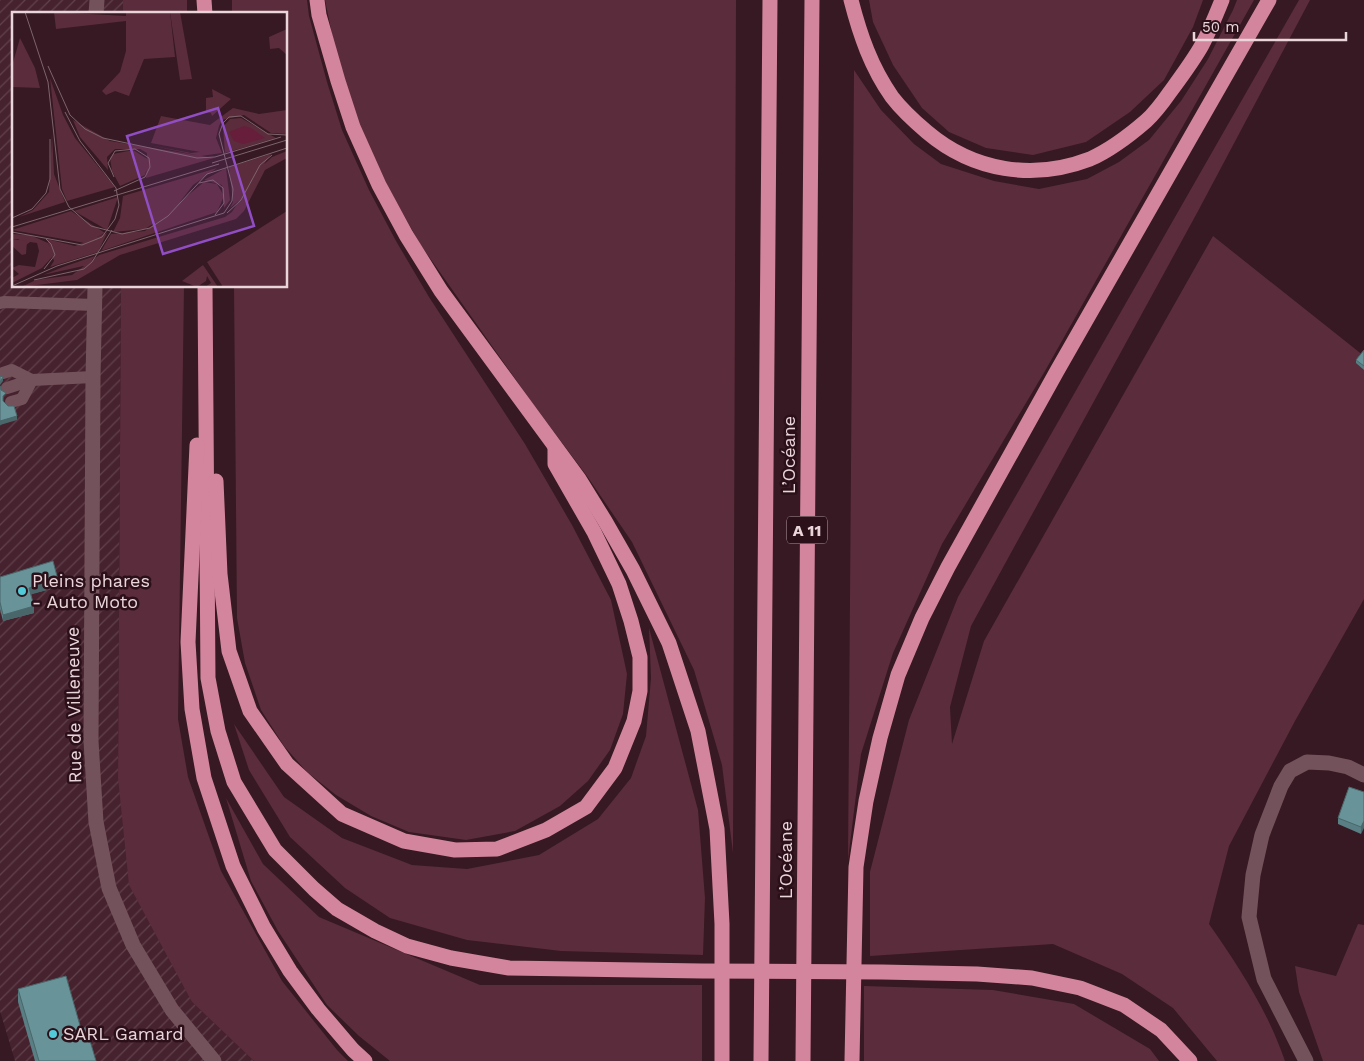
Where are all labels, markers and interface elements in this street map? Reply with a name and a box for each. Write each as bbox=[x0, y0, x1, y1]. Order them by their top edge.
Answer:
scale bar bbox=[1194, 10, 1346, 42]
inset map bbox=[12, 12, 288, 288]
text: 50 m bbox=[1202, 18, 1239, 36]
street label: L’Océane bbox=[778, 416, 799, 494]
road number: A 11 bbox=[787, 516, 827, 544]
place label: Pleins phares - Auto Moto bbox=[32, 570, 150, 612]
marker: Pleins phares - Auto Moto bbox=[16, 585, 28, 597]
street label: Rue de Villeneuve bbox=[62, 626, 85, 784]
street label: L’Océane bbox=[775, 821, 796, 899]
place label: SARL Gamard bbox=[63, 1023, 184, 1044]
marker: SARL Gamard bbox=[47, 1028, 59, 1040]

